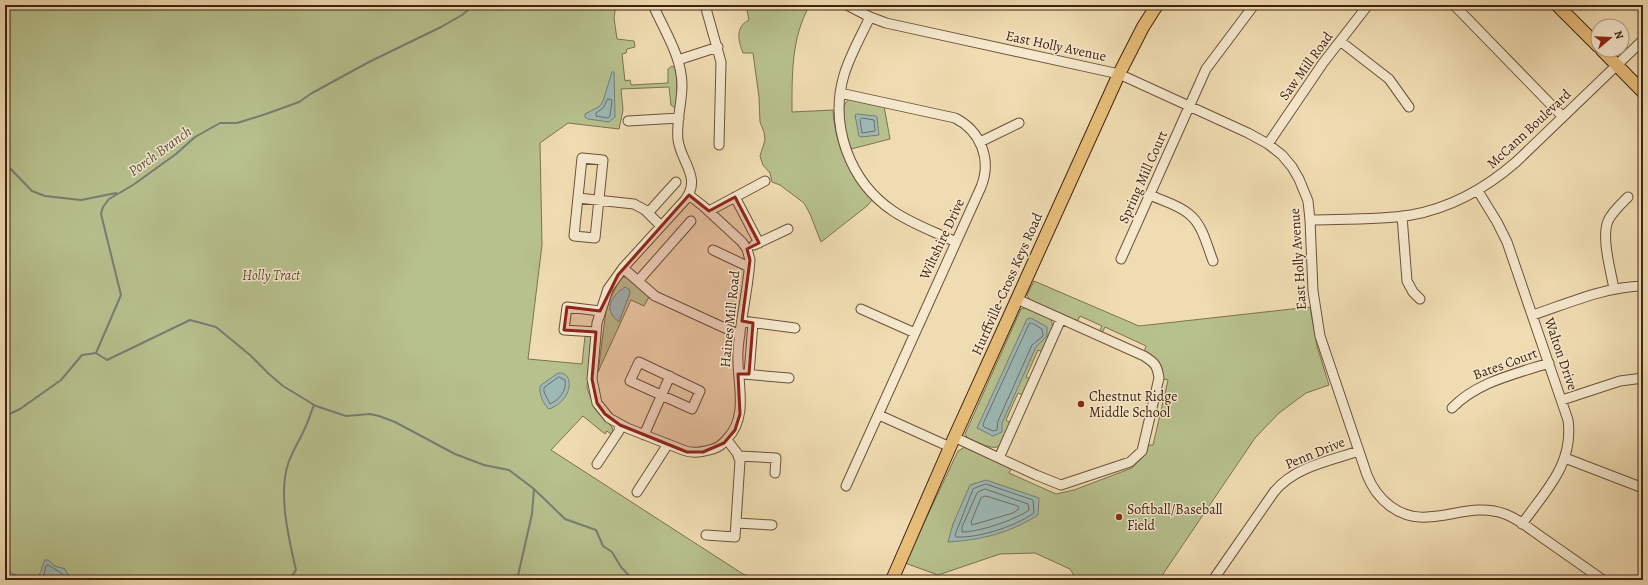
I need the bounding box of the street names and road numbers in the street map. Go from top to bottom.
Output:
street label: East Holly Avenue [1004,26,1108,66]
street label: Saw Mill Road [1275,27,1338,104]
street label: McCann Boulevard [1483,85,1576,173]
street label: Spring Mill Court [1114,127,1172,226]
street label: Wiltshire Drive [915,195,969,283]
street label: East Holly Avenue [1285,207,1311,311]
street label: Hurffville-Cross Keys Road [967,209,1047,358]
street label: Haines Mill Road [715,269,745,368]
street label: Walton Drive [1539,314,1582,393]
street label: Bates Court [1470,343,1540,384]
street label: Penn Drive [1282,432,1348,474]

